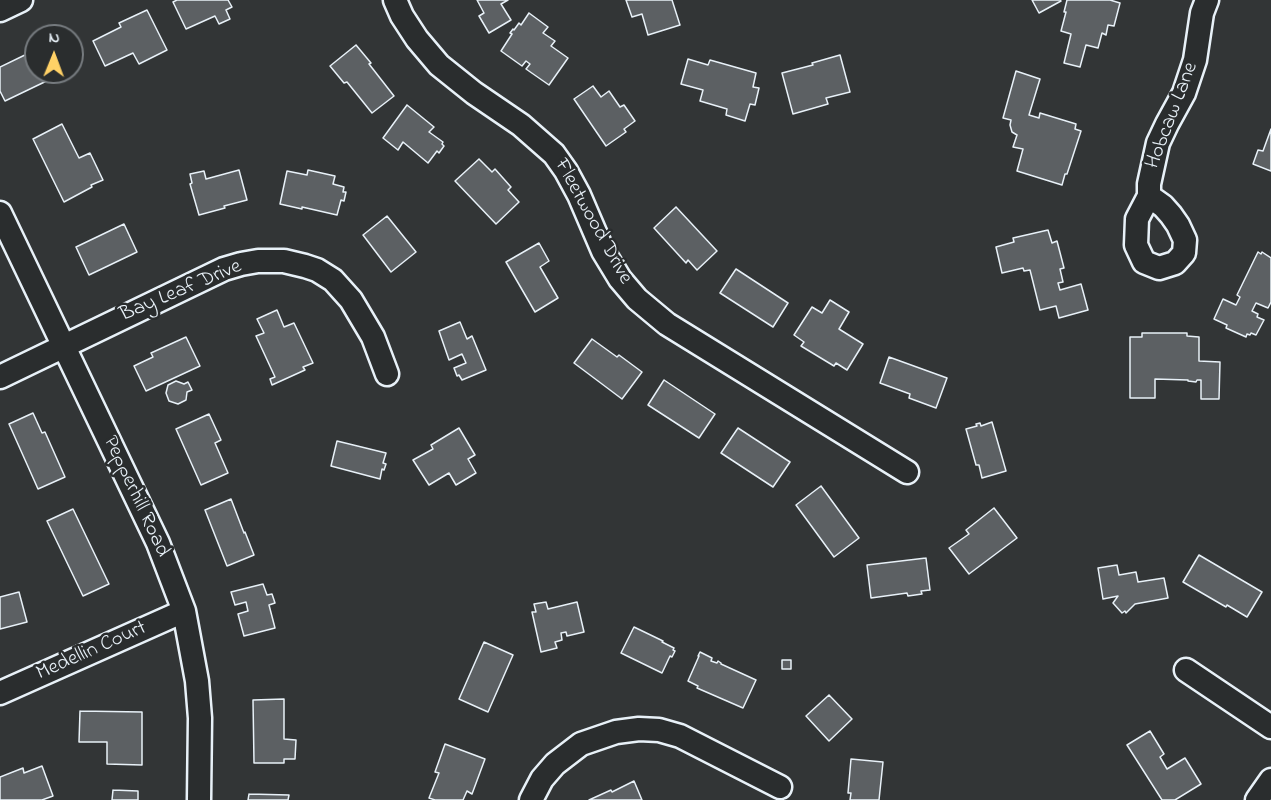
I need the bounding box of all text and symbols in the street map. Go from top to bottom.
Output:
north arrow [24,24,84,84]
text: N [49,26,60,50]
street label: Hobcaw Lane [1141,59,1205,173]
street label: Fleetwood Drive [547,155,637,289]
street label: Bay Leaf Drive [116,255,246,329]
street label: Pepperhill Road [96,432,174,562]
street label: Medellin Court [33,617,151,687]

